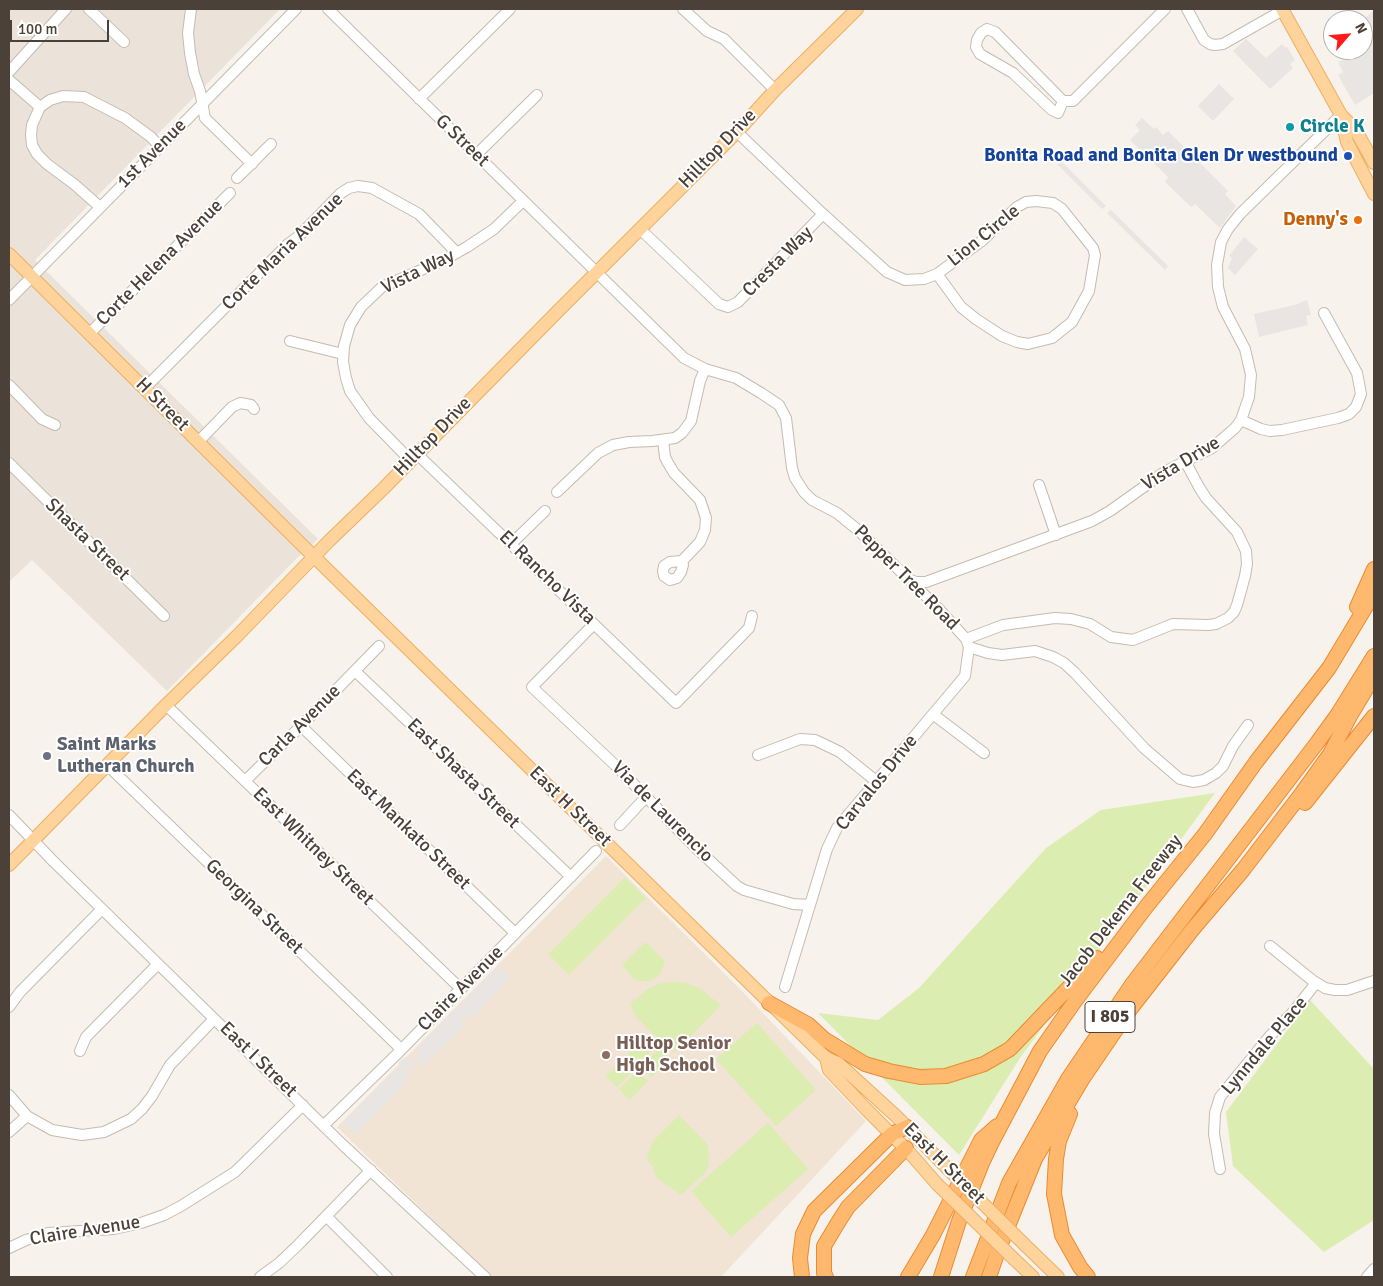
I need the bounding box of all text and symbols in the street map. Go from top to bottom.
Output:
scale bar [12,10,111,42]
north arrow [1323,10,1373,60]
text: 100 m [18,20,58,38]
text: N [1351,20,1371,37]
street label: Hilltop Drive [674,105,762,193]
street label: G Street [430,110,494,172]
street label: 1st Avenue [113,115,191,193]
place label: Circle K [1300,116,1365,138]
marker: Circle K [1284,121,1296,133]
place label: Bonita Road and Bonita Glen Dr westbound [984,145,1338,167]
marker: Bonita Road and Bonita Glen Dr westbound [1342,150,1354,162]
street label: Corte Maria Avenue [218,188,348,316]
street label: Corte Helena Avenue [92,195,228,331]
street label: Lion Circle [943,200,1025,272]
place label: Denny's [1283,209,1348,231]
marker: Denny's [1352,214,1364,226]
street label: Cresta Way [738,222,818,302]
street label: Vista Way [378,245,458,299]
street label: H Street [130,373,194,437]
street label: Hilltop Drive [389,393,477,481]
street label: Vista Drive [1138,432,1224,496]
street label: Shasta Street [40,494,134,586]
street label: Pepper Tree Road [849,521,963,635]
street label: El Rancho Vista [494,526,600,630]
street label: Carla Avenue [254,680,346,772]
street label: East Shasta Street [402,714,524,834]
street label: Carvalos Drive [831,730,923,836]
place label: Saint Marks Lutheran Church [57,734,195,778]
marker: Saint Marks Lutheran Church [41,750,53,762]
street label: Via de Laurencio [607,757,717,867]
street label: East H Street [524,762,616,852]
street label: East Mankato Street [341,765,475,895]
street label: East Whitney Street [248,783,378,911]
street label: Jacob Dekema Freeway [1055,830,1187,992]
street label: Georgina Street [200,855,308,959]
street label: Claire Avenue [413,941,509,1037]
street label: Lynndale Place [1217,992,1313,1100]
road number: I 805 [1085,1002,1135,1032]
street label: East I Street [215,1018,301,1102]
place label: Hilltop Senior High School [616,1033,731,1077]
marker: Hilltop Senior High School [600,1049,612,1061]
street label: East H Street [899,1119,989,1209]
street label: Claire Avenue [28,1211,142,1251]

